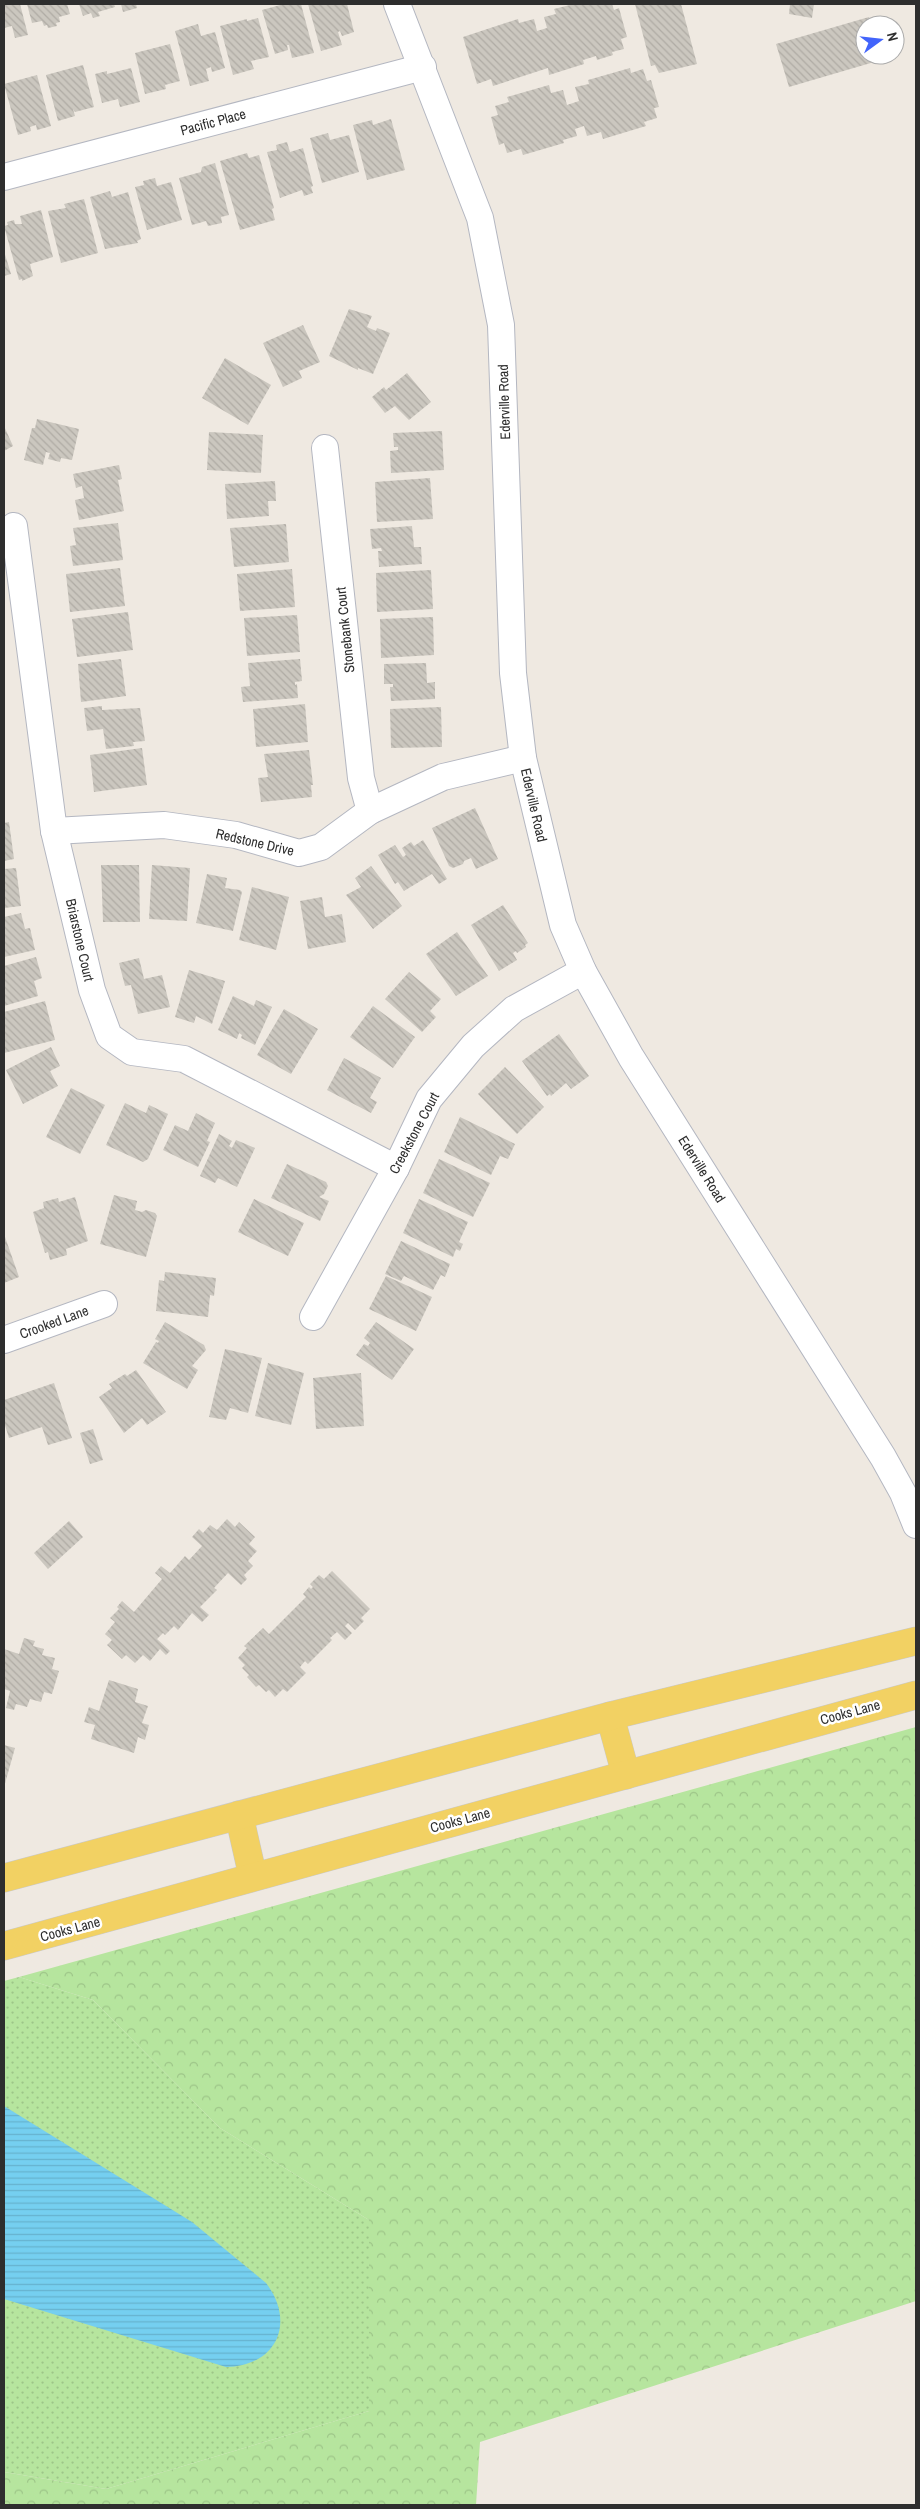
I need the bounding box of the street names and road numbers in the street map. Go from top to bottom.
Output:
street label: Pacific Place [178,105,248,139]
street label: Ederville Road [494,364,514,440]
street label: Stonebank Court [332,586,358,674]
street label: Ederville Road [517,766,551,844]
street label: Redstone Drive [214,824,296,860]
street label: Briarstone Court [62,897,98,983]
street label: Creekstone Court [385,1089,443,1177]
street label: Ederville Road [674,1132,730,1206]
street label: Crooked Lane [17,1301,91,1343]
street label: Cooks Lane [818,1695,882,1729]
street label: Cooks Lane [428,1803,492,1837]
street label: Cooks Lane [38,1912,102,1946]

